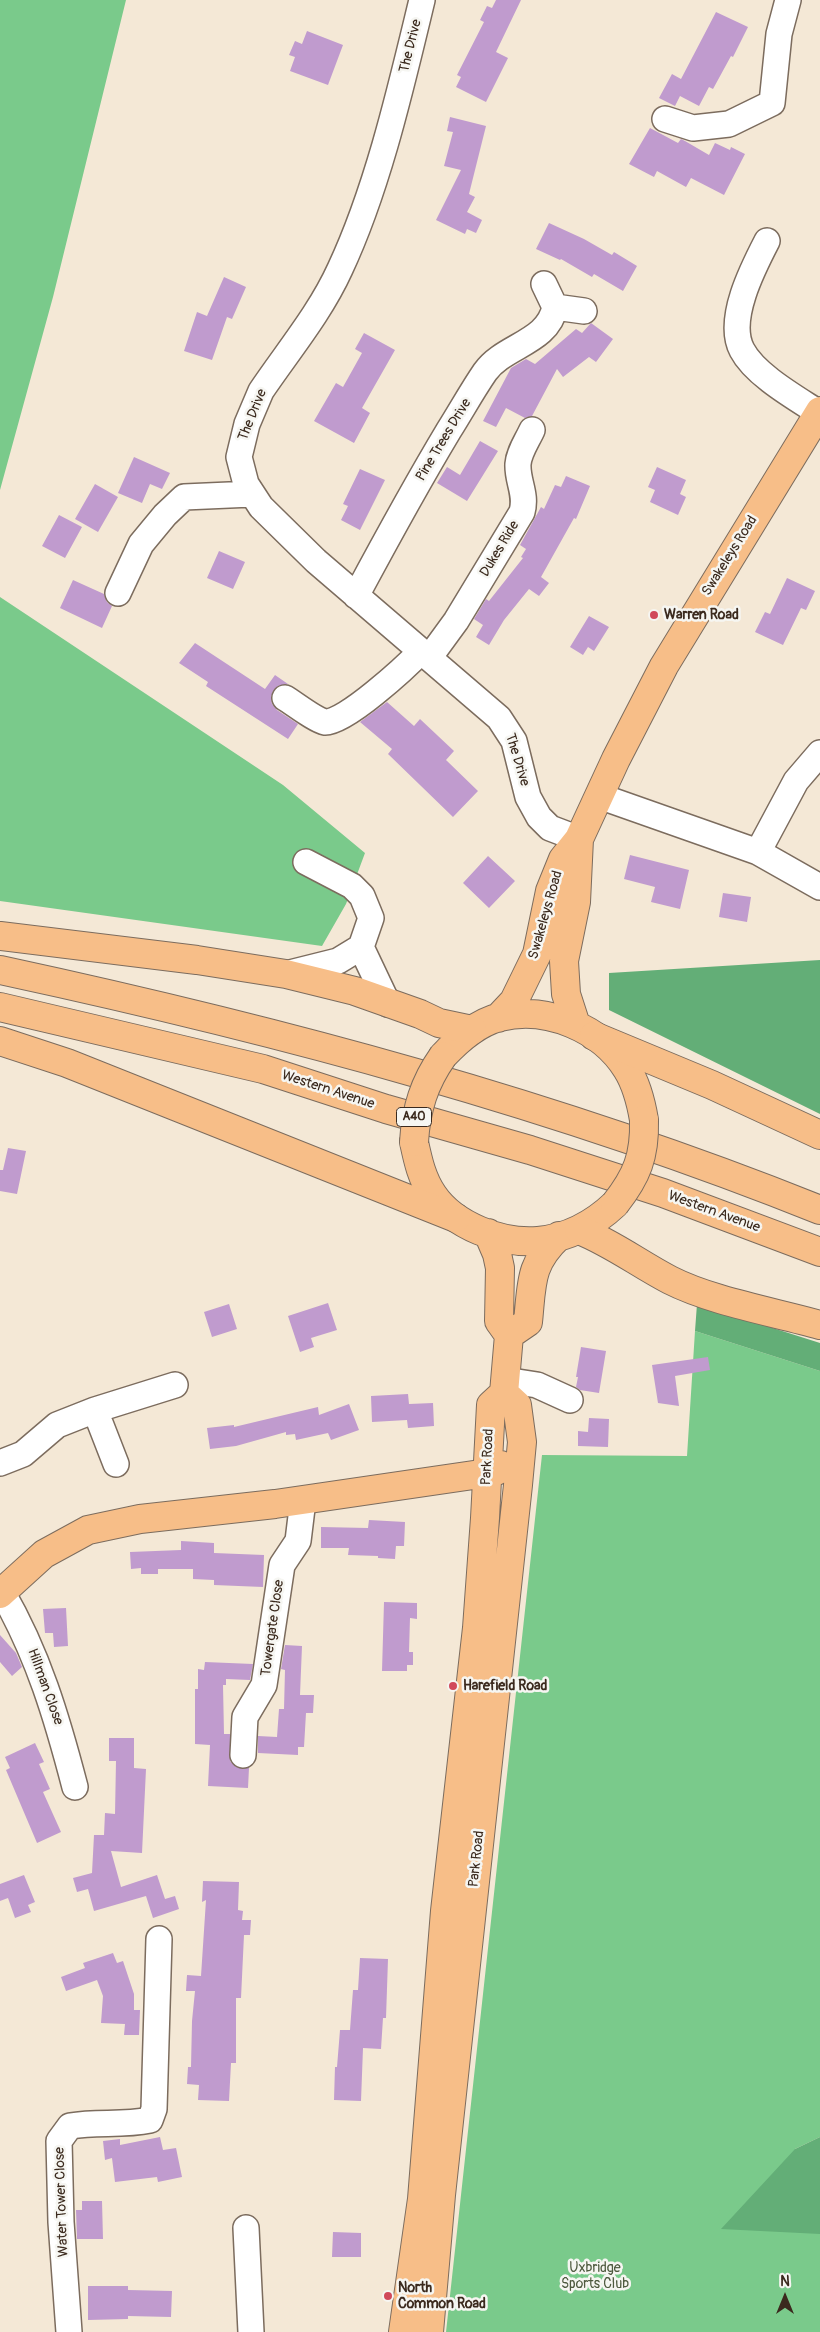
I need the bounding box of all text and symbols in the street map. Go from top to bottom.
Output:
street label: The Drive [396,18,426,74]
street label: The Drive [235,387,271,443]
street label: Pine Trees Drive [413,396,475,484]
street label: Swakeleys Road [699,513,761,599]
street label: Dukes Ride [477,518,523,580]
place label: Warren Road [664,607,739,623]
marker: Warren Road [648,609,660,621]
street label: The Drive [501,732,533,788]
street label: Swakeleys Road [525,869,567,961]
street label: Western Avenue [279,1067,377,1113]
road number: A40 [396,1108,432,1126]
street label: Western Avenue [666,1188,762,1236]
street label: Park Road [478,1428,498,1486]
street label: Towergate Close [258,1579,288,1677]
street label: Hillman Close [23,1646,67,1728]
place label: Harefield Road [463,1678,547,1694]
marker: Harefield Road [447,1680,459,1692]
street label: Park Road [466,1830,488,1888]
street label: Water Tower Close [52,2147,72,2257]
park label: Uxbridge Sports Club [561,2260,629,2292]
north arrow [760,2272,810,2322]
text: N [780,2273,790,2290]
place label: North Common Road [398,2280,486,2312]
marker: North Common Road [382,2290,394,2302]

